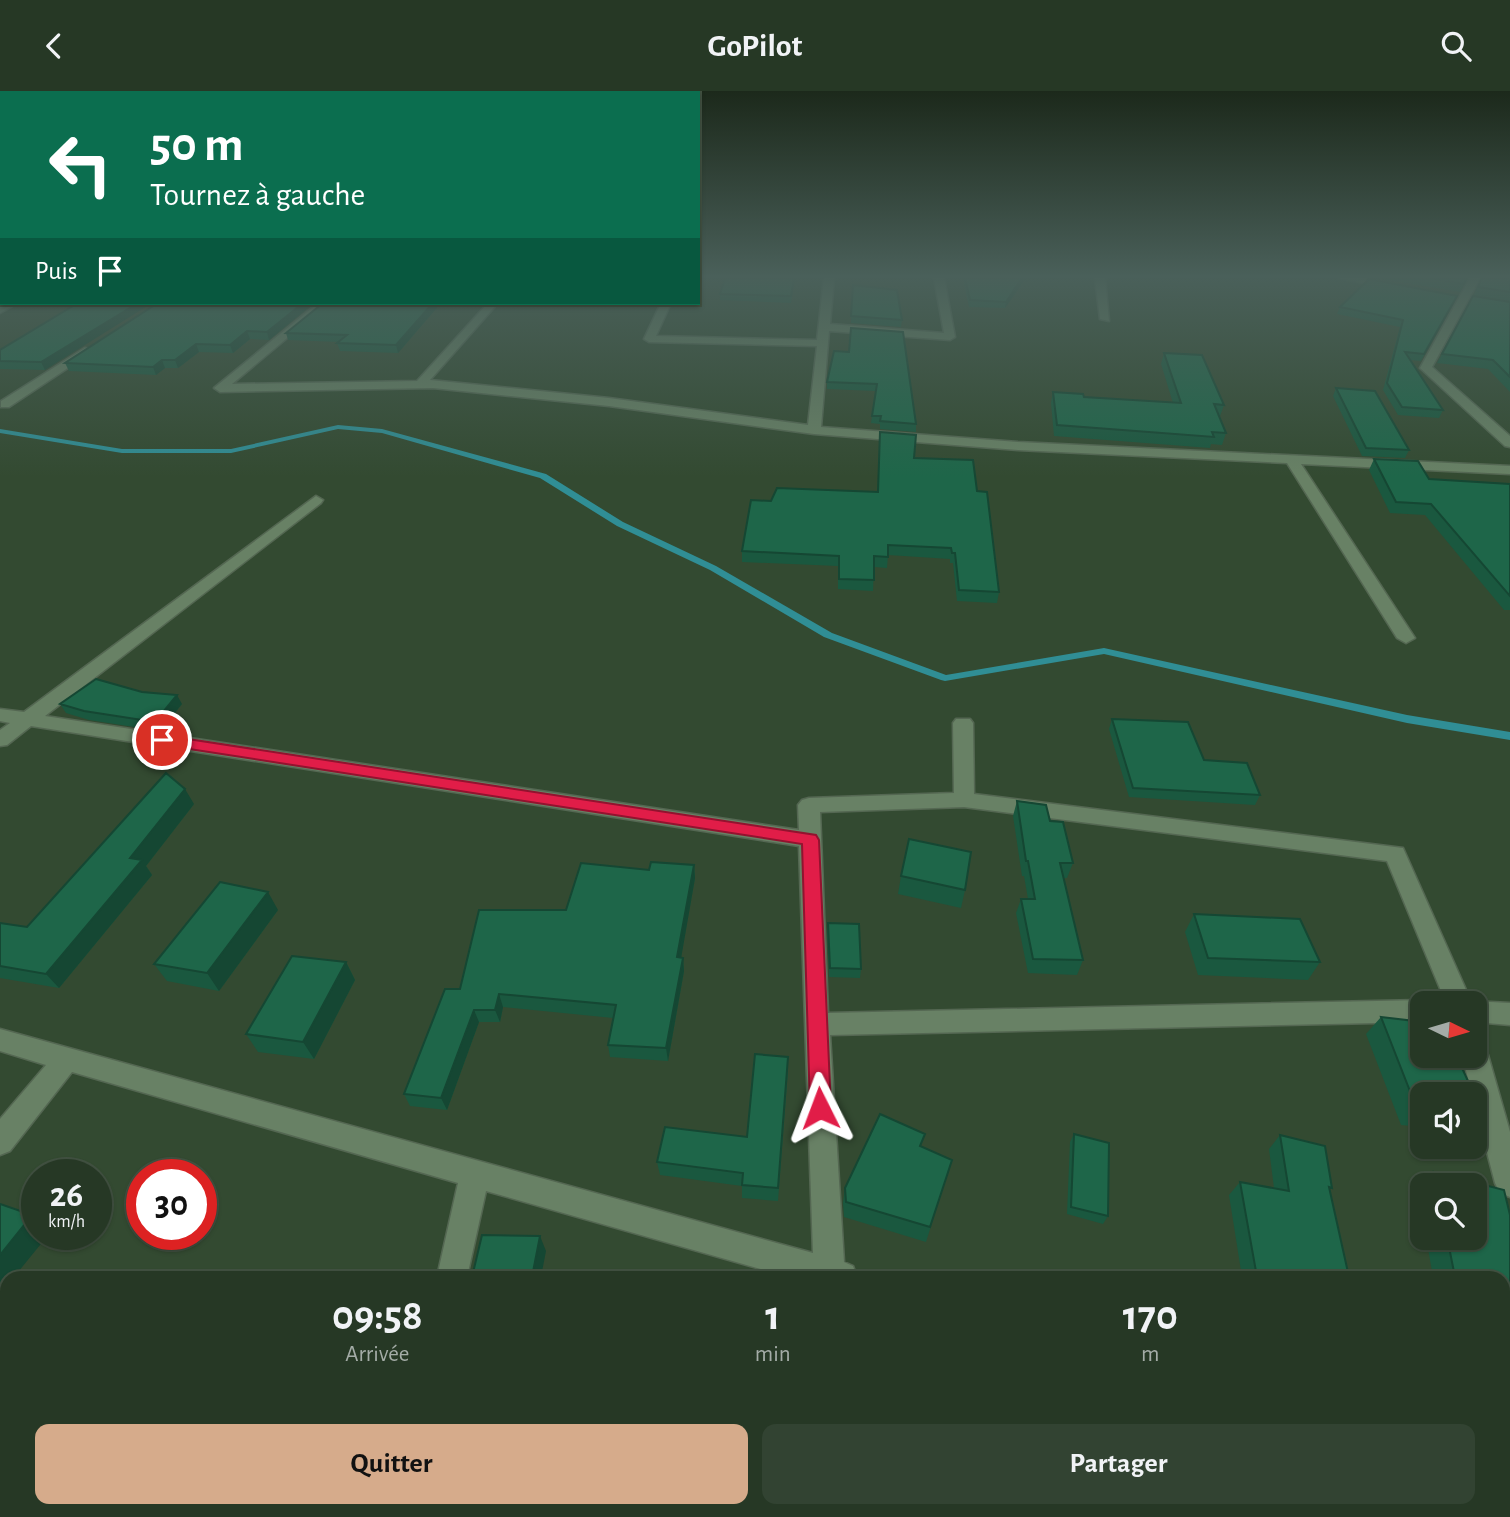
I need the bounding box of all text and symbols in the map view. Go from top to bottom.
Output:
icon: back [35,27,73,65]
icon: search [1437,27,1475,65]
text: GoPilot [708,30,802,62]
icon: left [35,119,126,210]
text: 50 m [150,121,244,170]
text: Tournez à gauche [150,179,365,211]
icon: arrive [91,252,129,290]
text: Puis [35,258,77,284]
pin [132,710,192,770]
icon: arrive [143,721,181,759]
north arrow [1410,991,1488,1067]
map controls [1410,991,1487,1250]
position arrow [783,1071,857,1145]
button: sound [1410,1082,1487,1159]
speed limit sign: 30 [126,1159,217,1250]
button: search [1410,1173,1487,1250]
text: 26 [50,1178,83,1213]
text: km/h [48,1213,85,1231]
text: 09:58 [332,1295,423,1337]
text: 1 [765,1295,780,1337]
text: 170 [1123,1295,1178,1337]
text: Arrivée [345,1343,409,1366]
text: min [755,1343,791,1366]
text: m [1141,1343,1160,1366]
button: Quitter [35,1424,748,1504]
button: Partager [762,1424,1475,1504]

